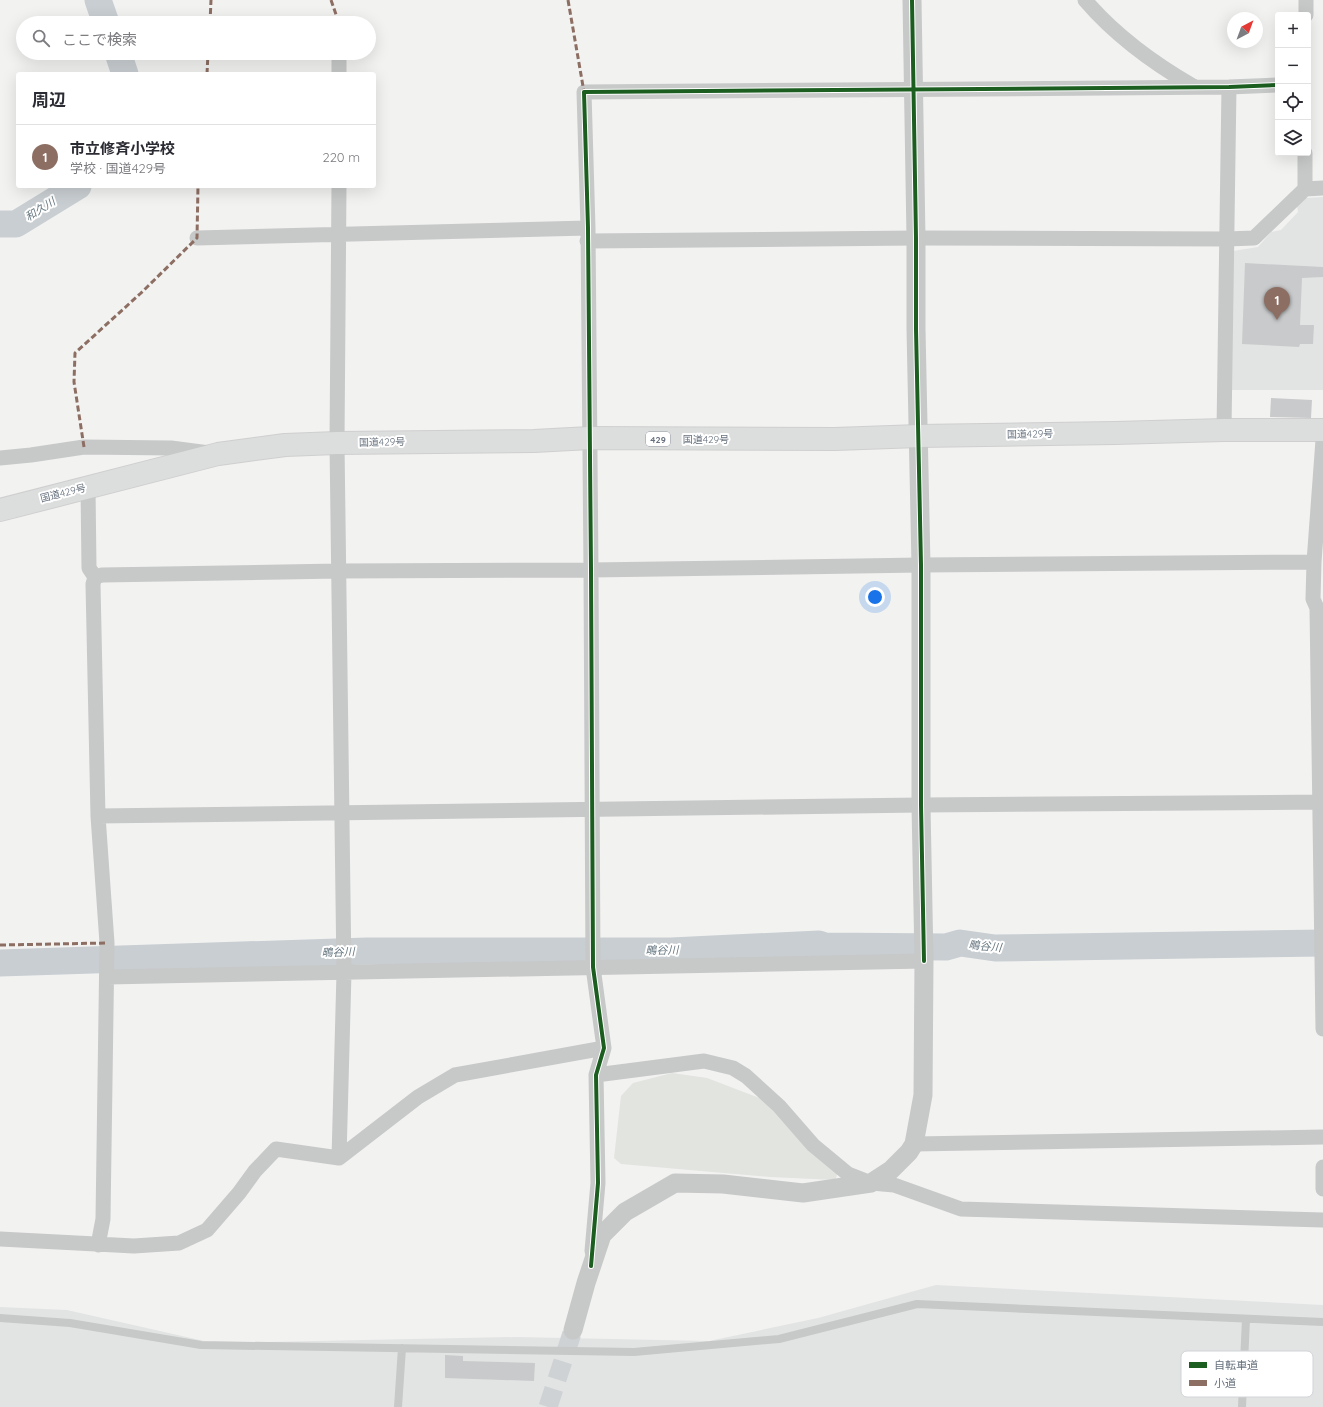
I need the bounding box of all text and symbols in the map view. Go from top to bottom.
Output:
north arrow [1227,12,1263,48]
map controls [1275,12,1311,156]
button: + [1275,12,1311,48]
search box [16,16,376,60]
icon: search [30,27,52,49]
text: ここで検索 [62,30,137,49]
button: − [1275,48,1311,84]
button: locate [1275,84,1311,120]
text: 周辺 [32,89,66,110]
button: layers [1275,120,1311,156]
text: 市立修斉小学校 [70,139,175,158]
text: 1 [42,149,48,165]
text: 220 m [322,149,360,165]
text: 学校 · 国道429号 [70,160,166,176]
water label: 和久川 [22,194,59,224]
pin: 1 [1264,287,1290,320]
street label: 国道429号 [1007,427,1053,441]
road number: 429 [646,432,670,446]
street label: 国道429号 [683,433,729,446]
street label: 国道429号 [359,435,405,449]
street label: 国道429号 [39,481,87,505]
your location [865,587,885,607]
water label: 鴫谷川 [968,938,1003,954]
water label: 鴫谷川 [645,943,680,957]
water label: 鴫谷川 [321,944,356,960]
legend [1181,1351,1313,1397]
text: 自転車道 [1214,1358,1258,1372]
text: 小道 [1214,1376,1236,1390]

